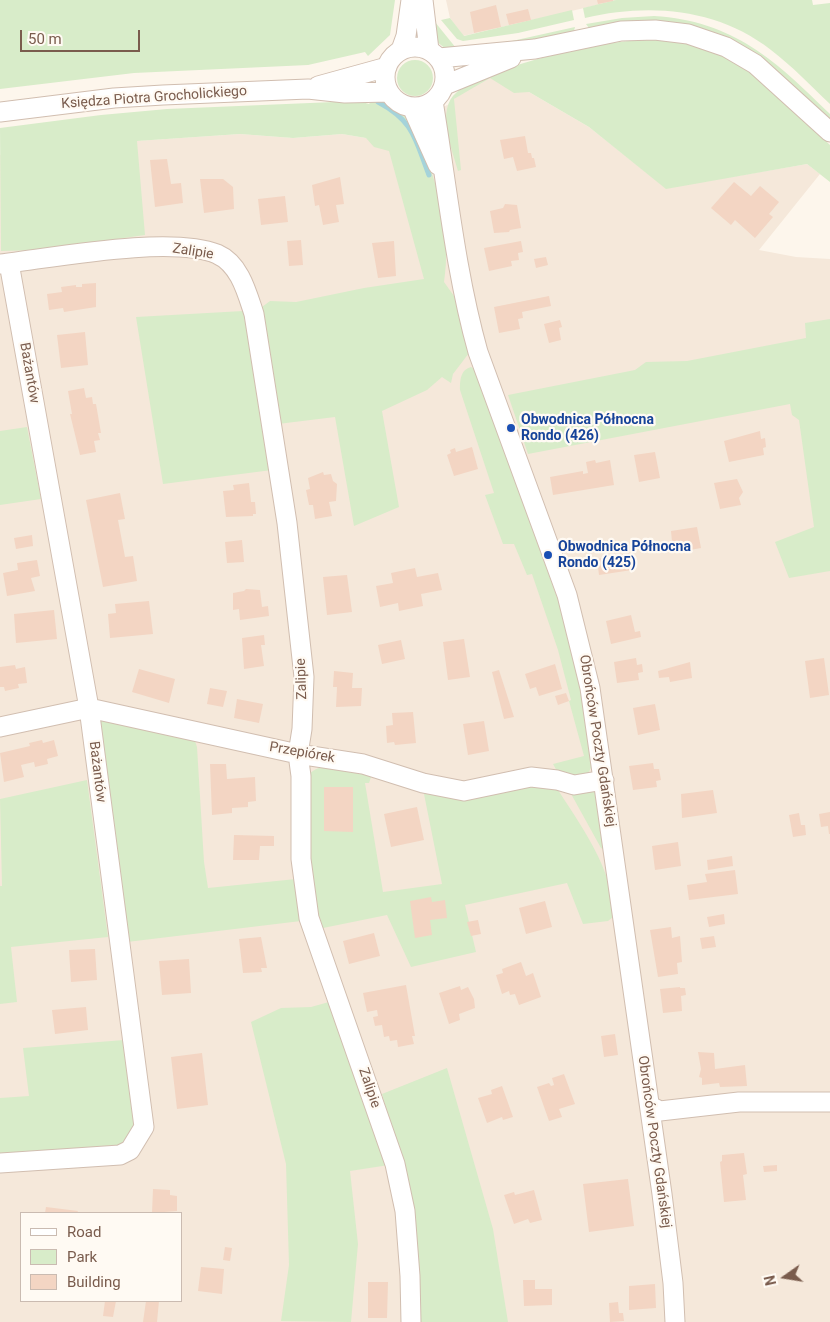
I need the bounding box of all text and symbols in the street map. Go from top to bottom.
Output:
scale bar [22,20,142,52]
text: 50 m [28,30,62,48]
street label: Księdza Piotra Grocholickiego [61,83,247,113]
street label: Zalipie [171,240,215,264]
street label: Bażantów [15,341,43,405]
place label: Obwodnica Północna Rondo (426) [521,412,654,444]
marker: Obwodnica Północna Rondo (426) [505,422,517,434]
place label: Obwodnica Północna Rondo (425) [558,539,691,572]
marker: Obwodnica Północna Rondo (425) [542,549,554,561]
street label: Obrońców Poczty Gdańskiej [575,654,619,828]
street label: Zalipie [293,658,311,700]
street label: Przepiórek [268,739,336,767]
street label: Bażantów [85,740,109,804]
street label: Obrońców Poczty Gdańskiej [634,1055,674,1229]
street label: Zalipie [354,1066,384,1110]
legend [20,1212,182,1302]
text: Road [67,1223,101,1241]
text: Park [67,1248,97,1266]
north arrow [760,1252,810,1302]
text: Building [67,1273,121,1291]
text: N [761,1274,779,1287]

